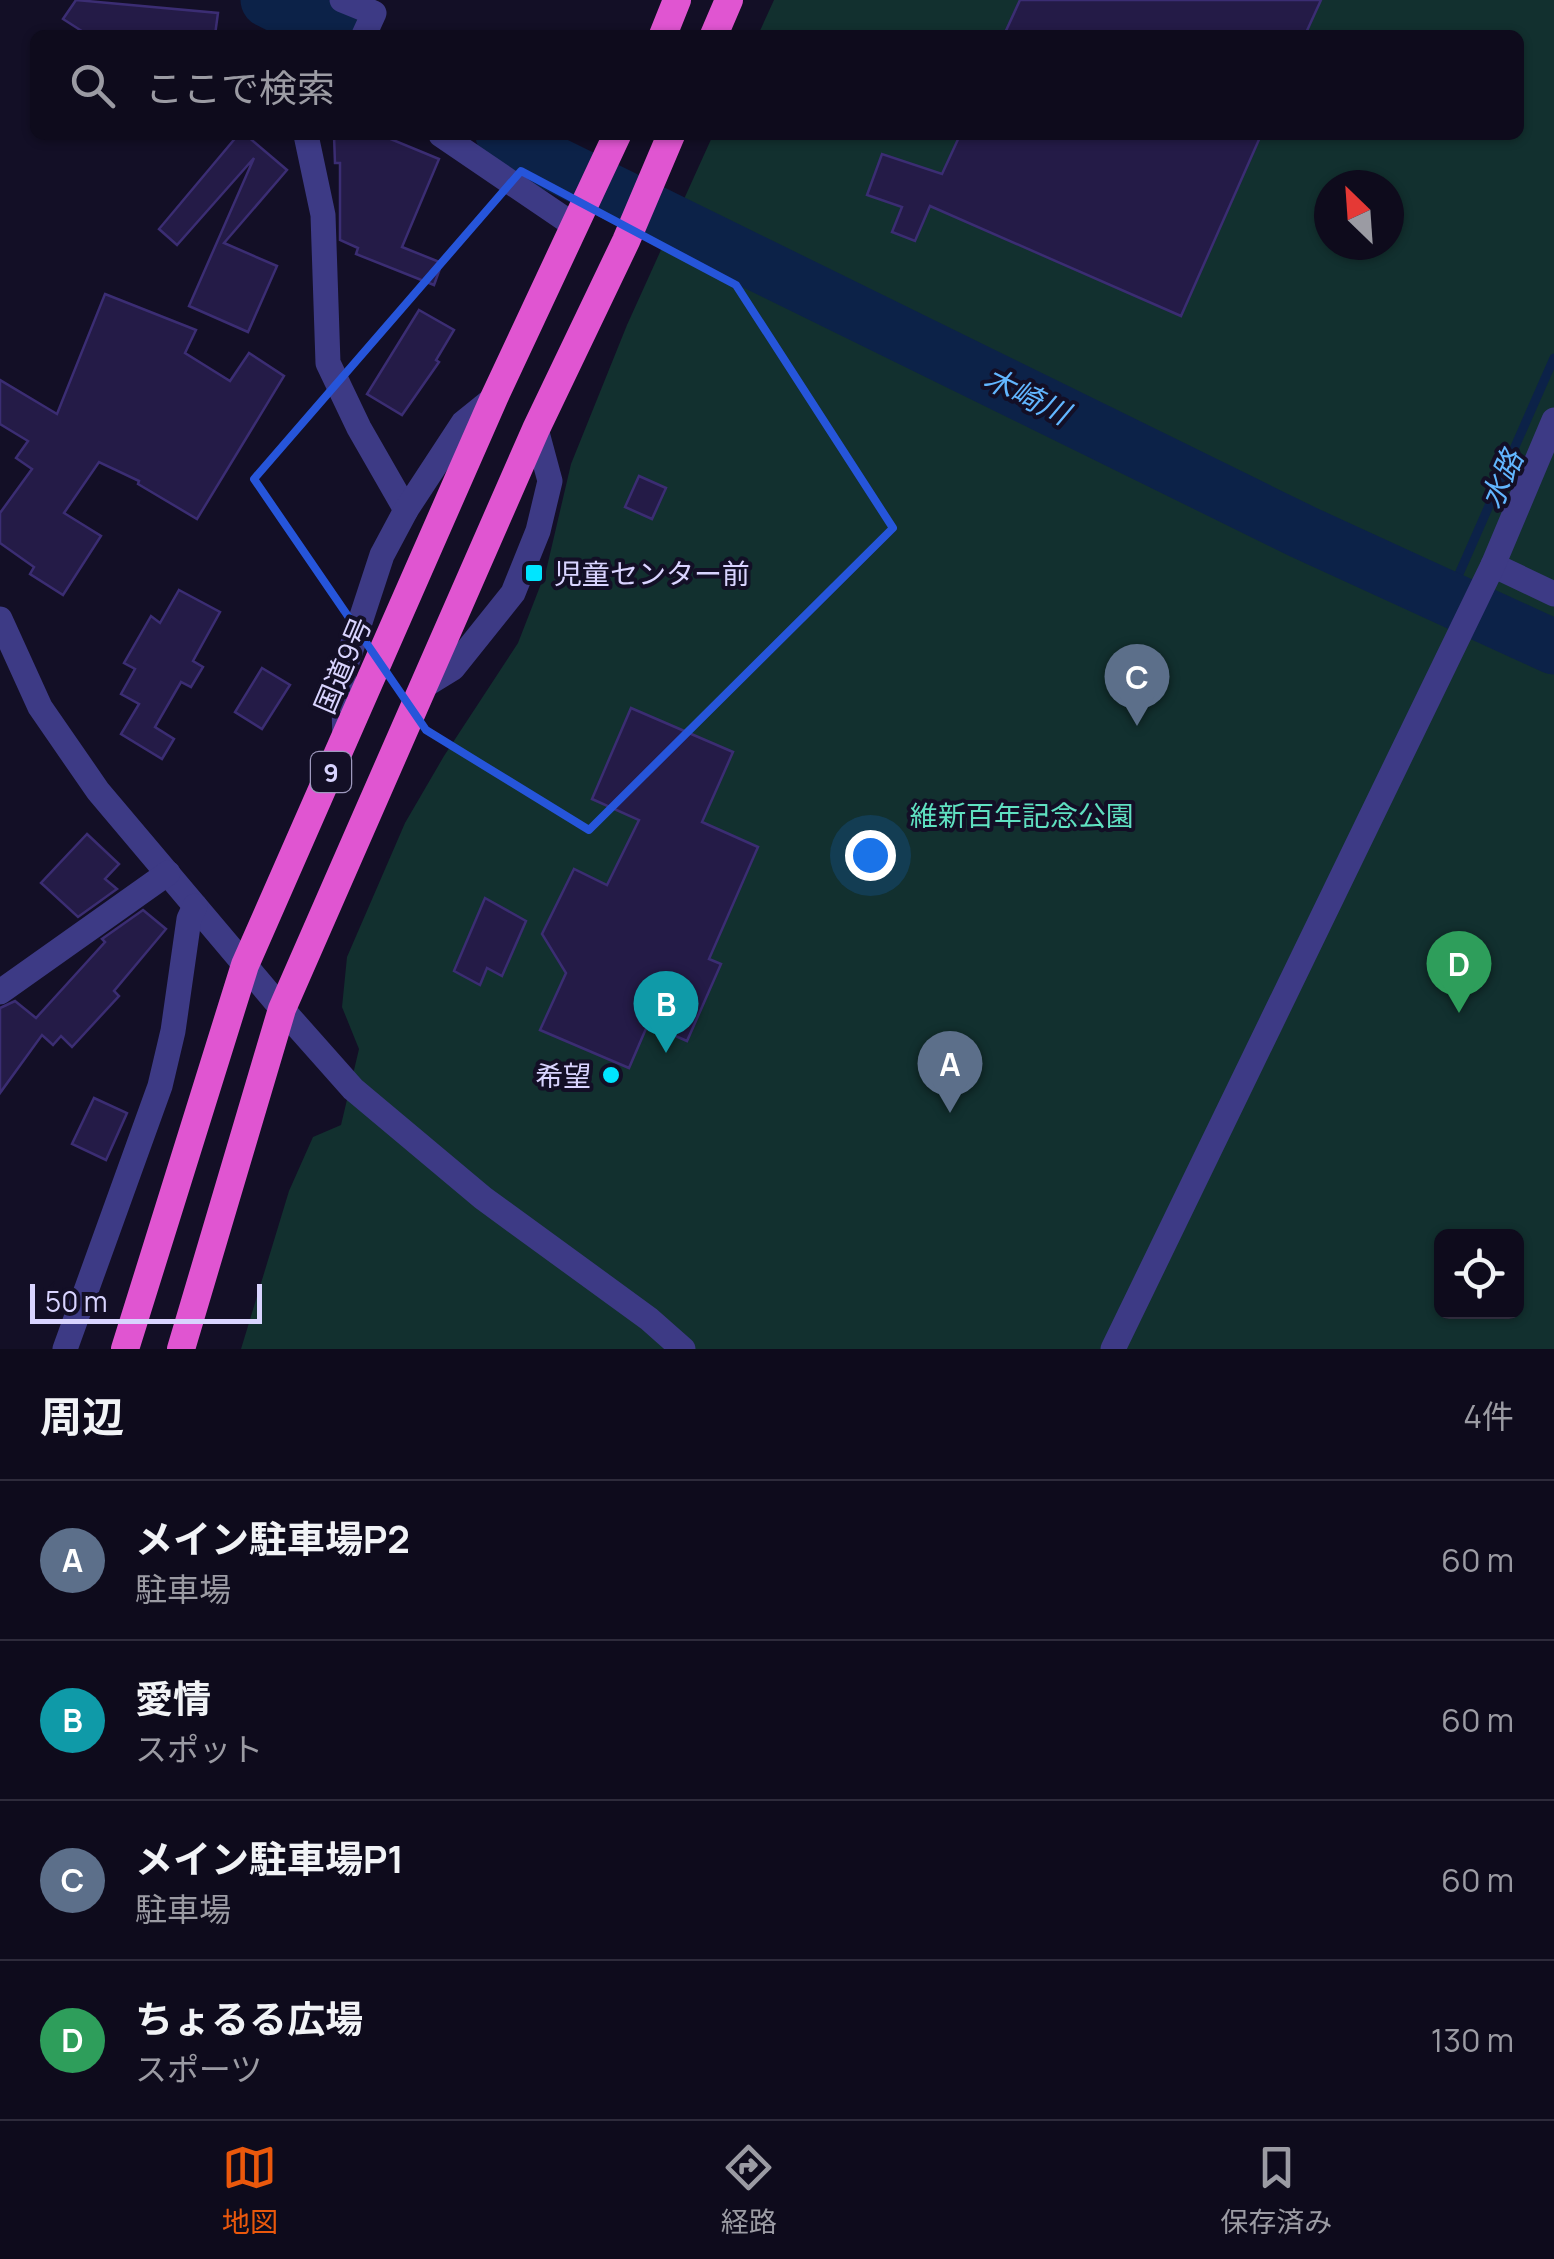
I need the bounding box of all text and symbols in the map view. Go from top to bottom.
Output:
search box [30,30,1524,140]
icon: search [65,58,120,113]
text: ここで検索 [145,61,335,113]
north arrow [1314,170,1404,260]
water label: 木崎川 [978,357,1079,434]
water label: 水路 [1470,441,1533,515]
place label: 児童センター前 [554,554,750,592]
marker: 児童センター前 [523,562,545,584]
street label: 国道9号 [305,611,379,719]
pin: C [1104,644,1170,726]
road number: 9 [311,752,351,792]
park label: 維新百年記念公園 [910,796,1134,834]
your location [845,830,896,881]
pin: D [1426,930,1492,1013]
pin: B [634,970,698,1053]
pin: A [918,1030,982,1113]
place label: 希望 [535,1056,591,1094]
marker: 希望 [600,1064,622,1086]
map controls [1434,1229,1524,1319]
button: locate [1434,1229,1524,1319]
scale bar [30,1279,262,1324]
text: 50 m [45,1282,108,1320]
text: 周辺 [40,1387,124,1445]
text: 4件 [1463,1394,1514,1438]
text: メイン駐車場P2 [135,1512,410,1564]
text: A [62,1538,83,1582]
text: 60 m [1441,1538,1514,1582]
text: 駐車場 [135,1567,231,1611]
text: 愛情 [135,1672,211,1724]
text: B [62,1698,83,1742]
text: 60 m [1441,1698,1514,1742]
text: スポット [135,1727,263,1771]
text: メイン駐車場P1 [135,1832,404,1884]
text: C [61,1858,84,1902]
text: 60 m [1441,1858,1514,1902]
text: 駐車場 [135,1887,231,1931]
text: ちょるる広場 [135,1992,363,2044]
text: D [61,2018,84,2062]
text: 130 m [1431,2018,1514,2062]
text: スポーツ [135,2047,262,2091]
tab: 地図 [222,2140,278,2240]
tab: 経路 [721,2140,777,2240]
tab: 保存済み [1220,2140,1332,2240]

